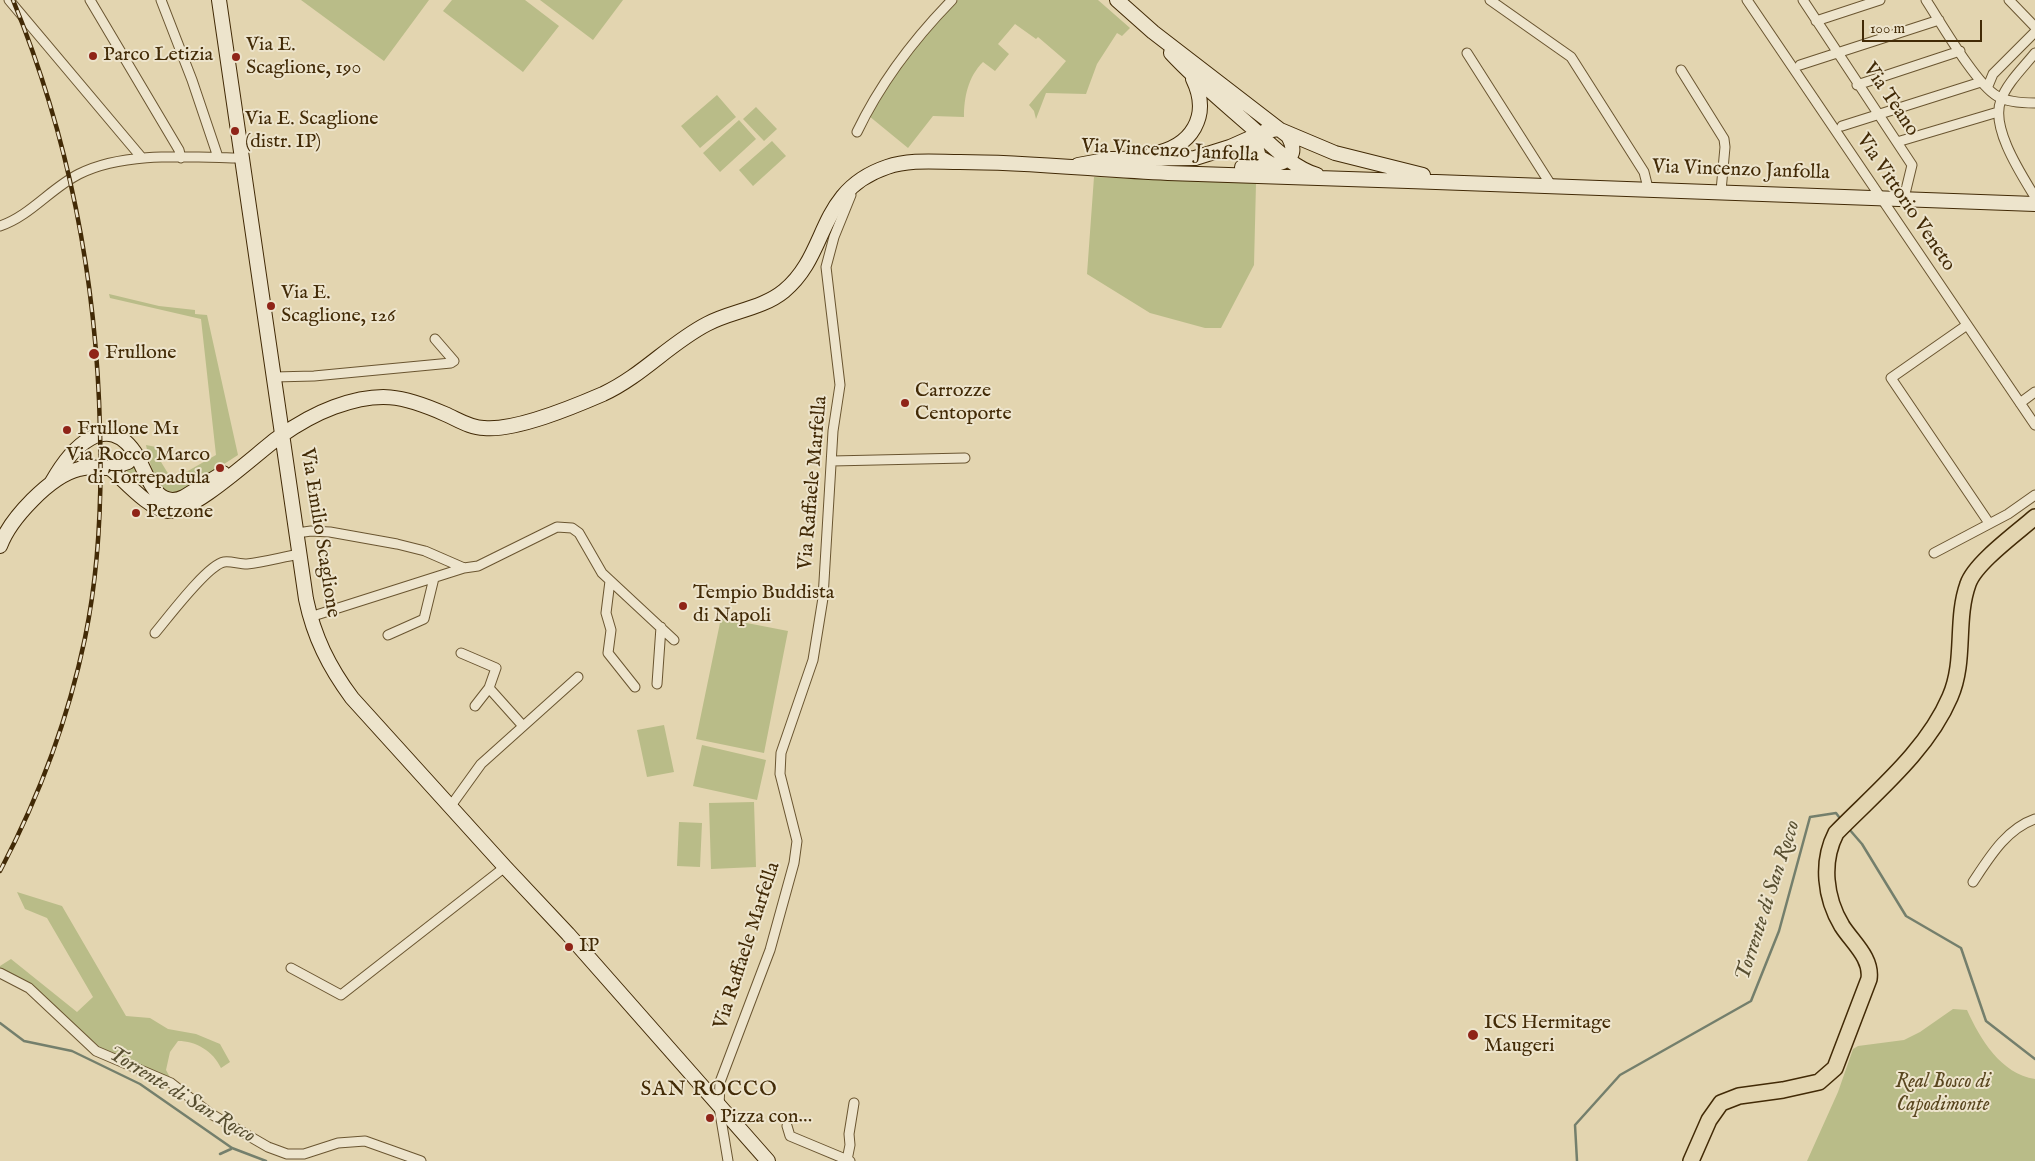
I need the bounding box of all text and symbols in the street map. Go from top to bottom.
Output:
scale bar [1865,10,1985,42]
text: 100 m [1870,19,1905,38]
place label: Via E. Scaglione, 190 [246,34,361,81]
place label: Parco Letizia [103,44,213,68]
marker: Parco Letizia [87,50,99,62]
marker: Via E. Scaglione, 190 [230,51,242,63]
street label: Via Teano [1857,59,1923,141]
place label: Via E. Scaglione (distr. IP) [245,108,379,155]
marker: Via E. Scaglione (distr. IP) [229,125,241,137]
street label: Via Vittorio Veneto [1850,130,1960,276]
street label: Via Vincenzo Janfolla [1081,135,1259,169]
street label: Via Vincenzo Janfolla [1652,156,1830,186]
place label: Via E. Scaglione, 126 [281,282,396,329]
marker: Via E. Scaglione, 126 [265,300,277,312]
place label: Frullone [105,342,177,366]
marker: Frullone [87,347,101,361]
place label: Carrozze Centoporte [915,380,1012,427]
street label: Via Raffaele Marfella [794,395,834,571]
marker: Carrozze Centoporte [899,397,911,409]
place label: Frullone M1 [77,418,179,442]
marker: Frullone M1 [61,424,73,436]
place label: Via Rocco Marco di Torrepadula [66,444,210,491]
street label: Via Emilio Scaglione [294,446,344,620]
marker: Via Rocco Marco di Torrepadula [214,462,226,474]
place label: Petzone [146,501,213,525]
marker: Petzone [130,507,142,519]
place label: Tempio Buddista di Napoli [693,582,834,629]
marker: Tempio Buddista di Napoli [677,600,689,612]
water label: Torrente di San Rocco [1731,817,1807,985]
street label: Via Raffaele Marfella [710,859,786,1033]
place label: IP [579,935,599,959]
marker: IP [563,941,575,953]
place label: ICS Hermitage Maugeri [1484,1012,1611,1059]
marker: ICS Hermitage Maugeri [1466,1028,1480,1042]
water label: Torrente di San Rocco [103,1042,259,1150]
park label: Real Bosco di Capodimonte [1895,1071,1991,1118]
district label: SAN ROCCO [639,1078,779,1104]
place label: Pizza con… [720,1106,812,1130]
marker: Pizza con… [704,1112,716,1124]

